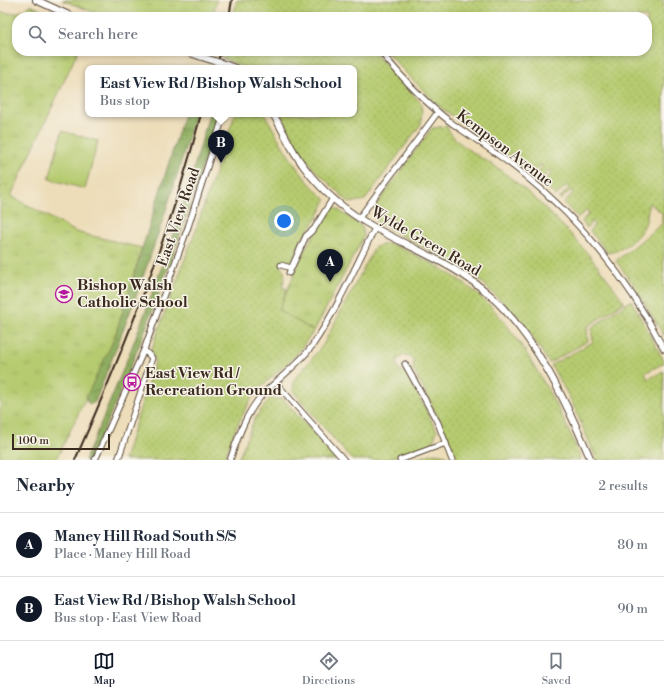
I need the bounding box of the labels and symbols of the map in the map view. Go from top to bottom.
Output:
street label: Kempson Avenue [452,106,557,191]
pin: B [208,130,234,163]
street label: East View Road [153,165,204,269]
street label: Wylde Green Road [367,202,484,281]
your location [274,211,294,231]
pin: A [317,249,343,282]
place label: Bishop Walsh Catholic School [77,276,188,312]
school or university icon: Bishop Walsh Catholic School [54,284,74,304]
place label: East View Rd / Recreation Ground [145,364,282,400]
bus stop icon: East View Rd / Recreation Ground [122,372,142,392]
scale bar [12,432,110,451]

